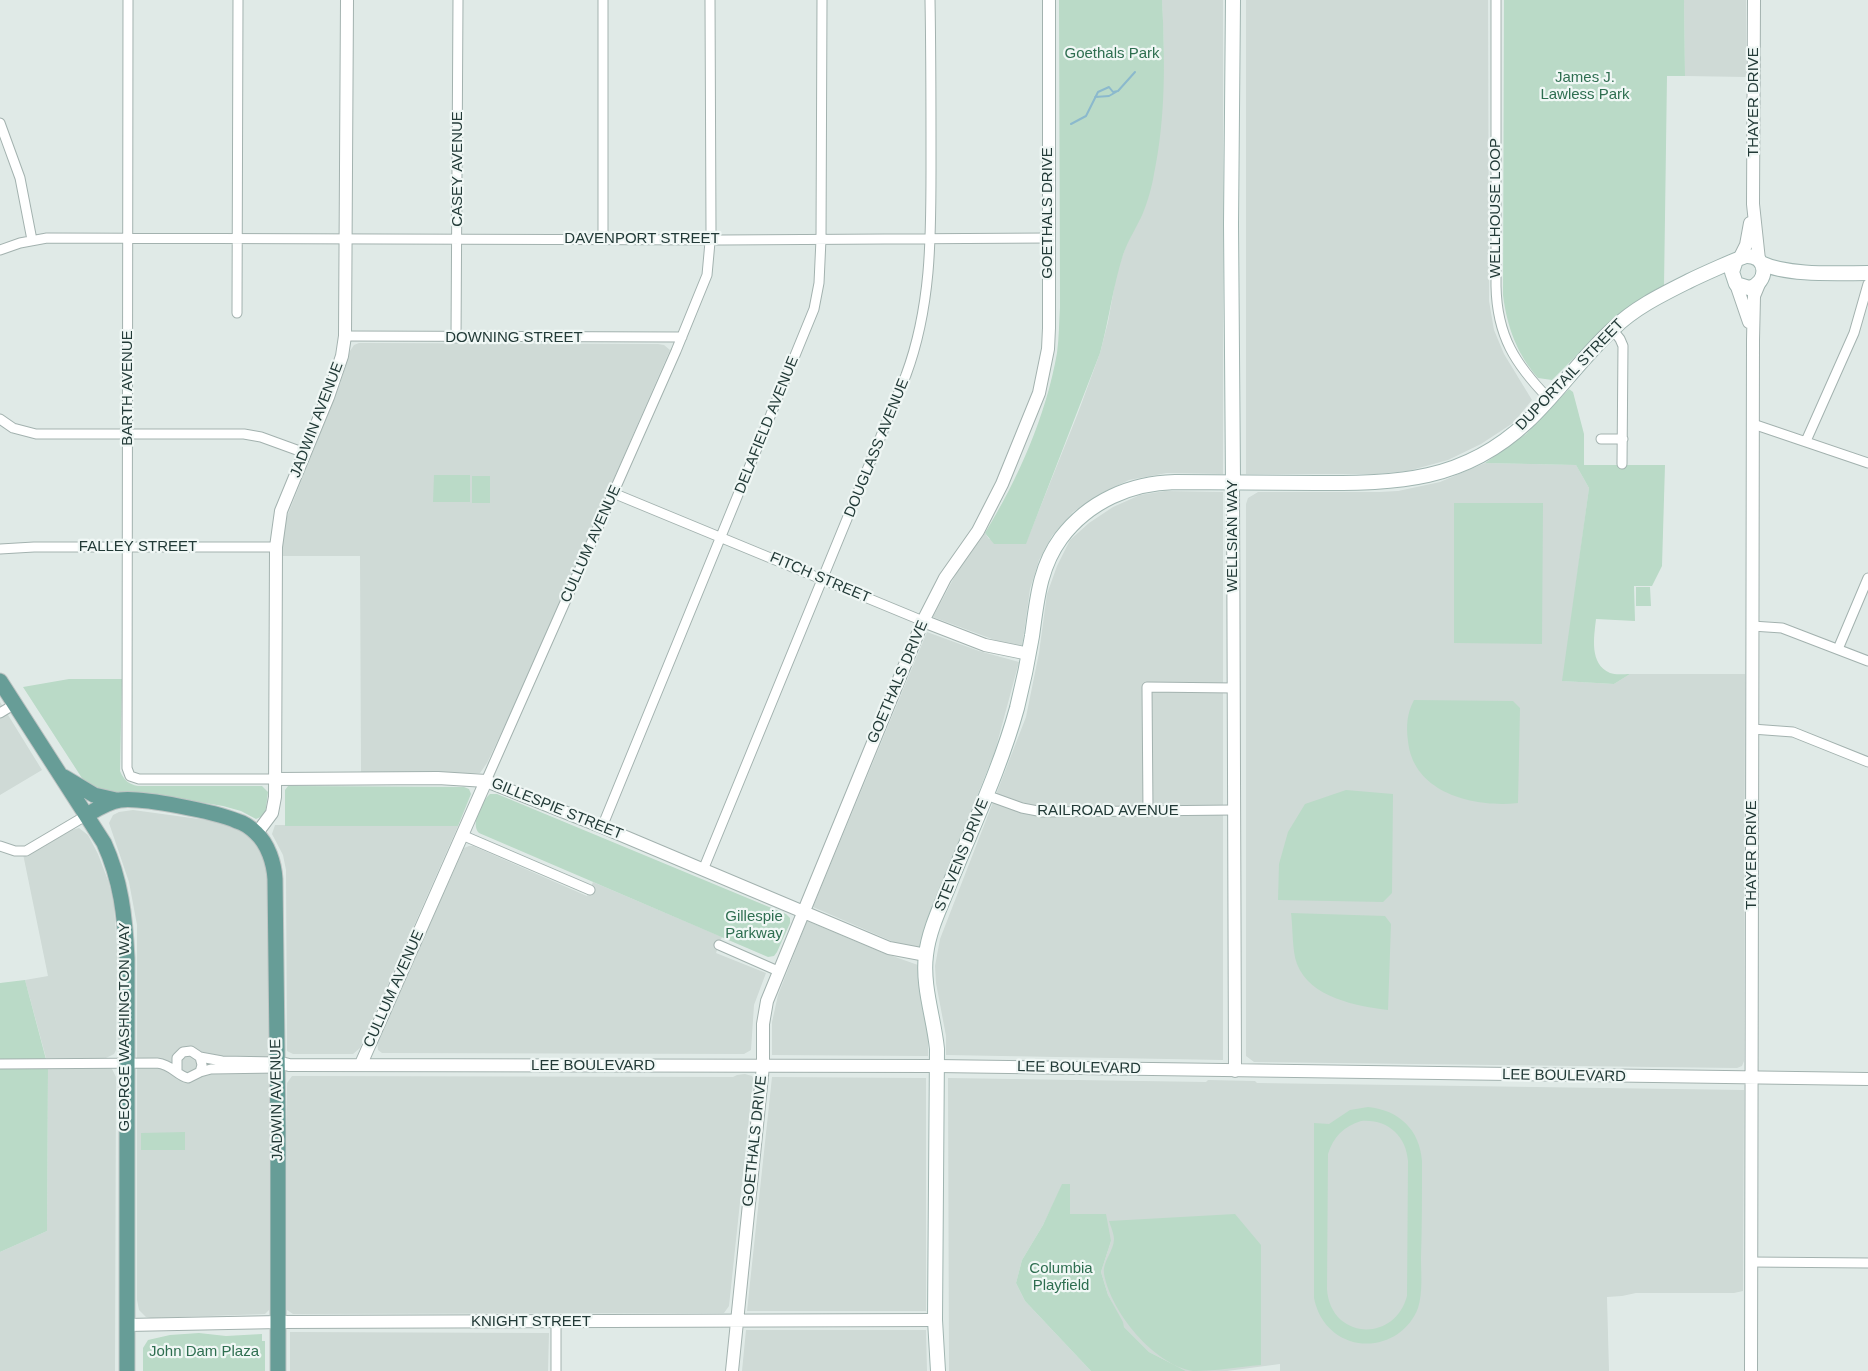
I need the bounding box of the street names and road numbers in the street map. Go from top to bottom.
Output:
street label: THAYER DRIVE [1745,47,1763,157]
street label: CASEY AVENUE [449,111,467,227]
street label: WELLHOUSE LOOP [1487,138,1505,278]
street label: GOETHALS DRIVE [1039,147,1057,279]
street label: DAVENPORT STREET [564,230,720,248]
street label: DUPORTAIL STREET [1512,316,1628,434]
street label: DOWNING STREET [445,329,583,347]
street label: BARTH AVENUE [119,330,137,446]
street label: DELAFIELD AVENUE [731,354,803,496]
street label: JADWIN AVENUE [287,360,347,480]
street label: DOUGLASS AVENUE [841,376,913,520]
street label: WELLSIAN WAY [1224,480,1242,592]
street label: CULLUM AVENUE [557,483,625,605]
street label: FALLEY STREET [79,538,197,556]
street label: FITCH STREET [767,549,873,607]
street label: GOETHALS DRIVE [864,618,932,746]
street label: GILLESPIE STREET [489,774,625,844]
street label: STEVENS DRIVE [931,796,993,914]
street label: THAYER DRIVE [1743,800,1761,910]
street label: RAILROAD AVENUE [1037,802,1179,820]
street label: GEORGE WASHINGTON WAY [116,922,134,1132]
street label: CULLUM AVENUE [360,928,428,1050]
street label: JADWIN AVENUE [267,1039,287,1161]
street label: LEE BOULEVARD [531,1057,655,1075]
street label: LEE BOULEVARD [1017,1058,1141,1078]
street label: LEE BOULEVARD [1502,1066,1626,1086]
street label: GOETHALS DRIVE [739,1075,771,1207]
street label: KNIGHT STREET [471,1313,591,1331]

